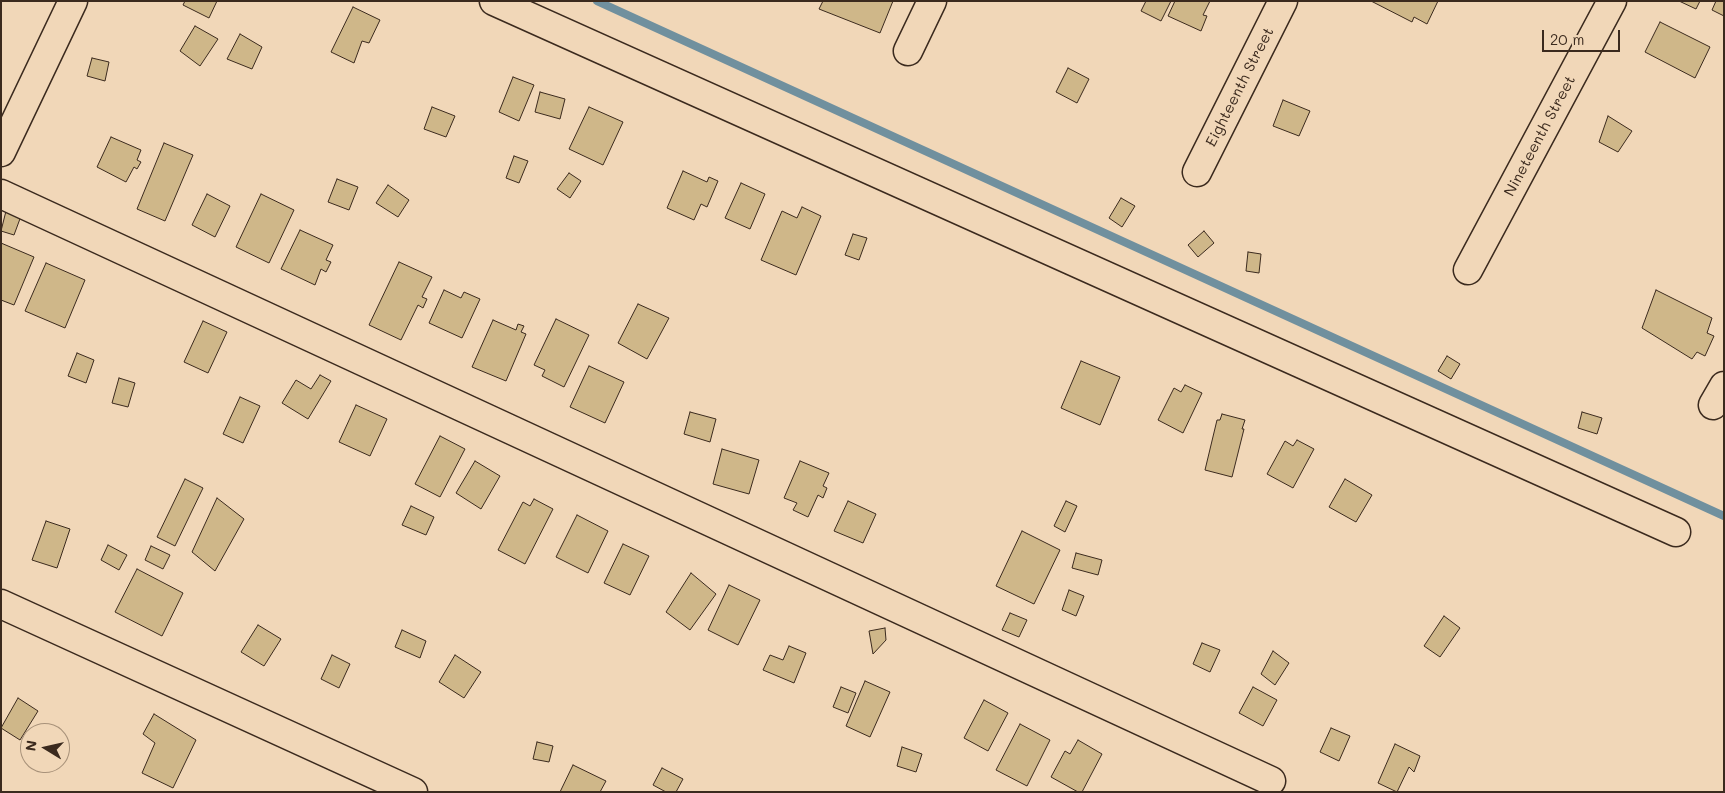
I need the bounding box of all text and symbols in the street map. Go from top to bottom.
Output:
scale bar [1545,20,1622,52]
street label: Eighteenth Street [1202,24,1278,150]
text: 20 m [1550,29,1584,49]
street label: Nineteenth Street [1501,72,1579,200]
north arrow [20,723,70,773]
text: N [20,739,41,752]

